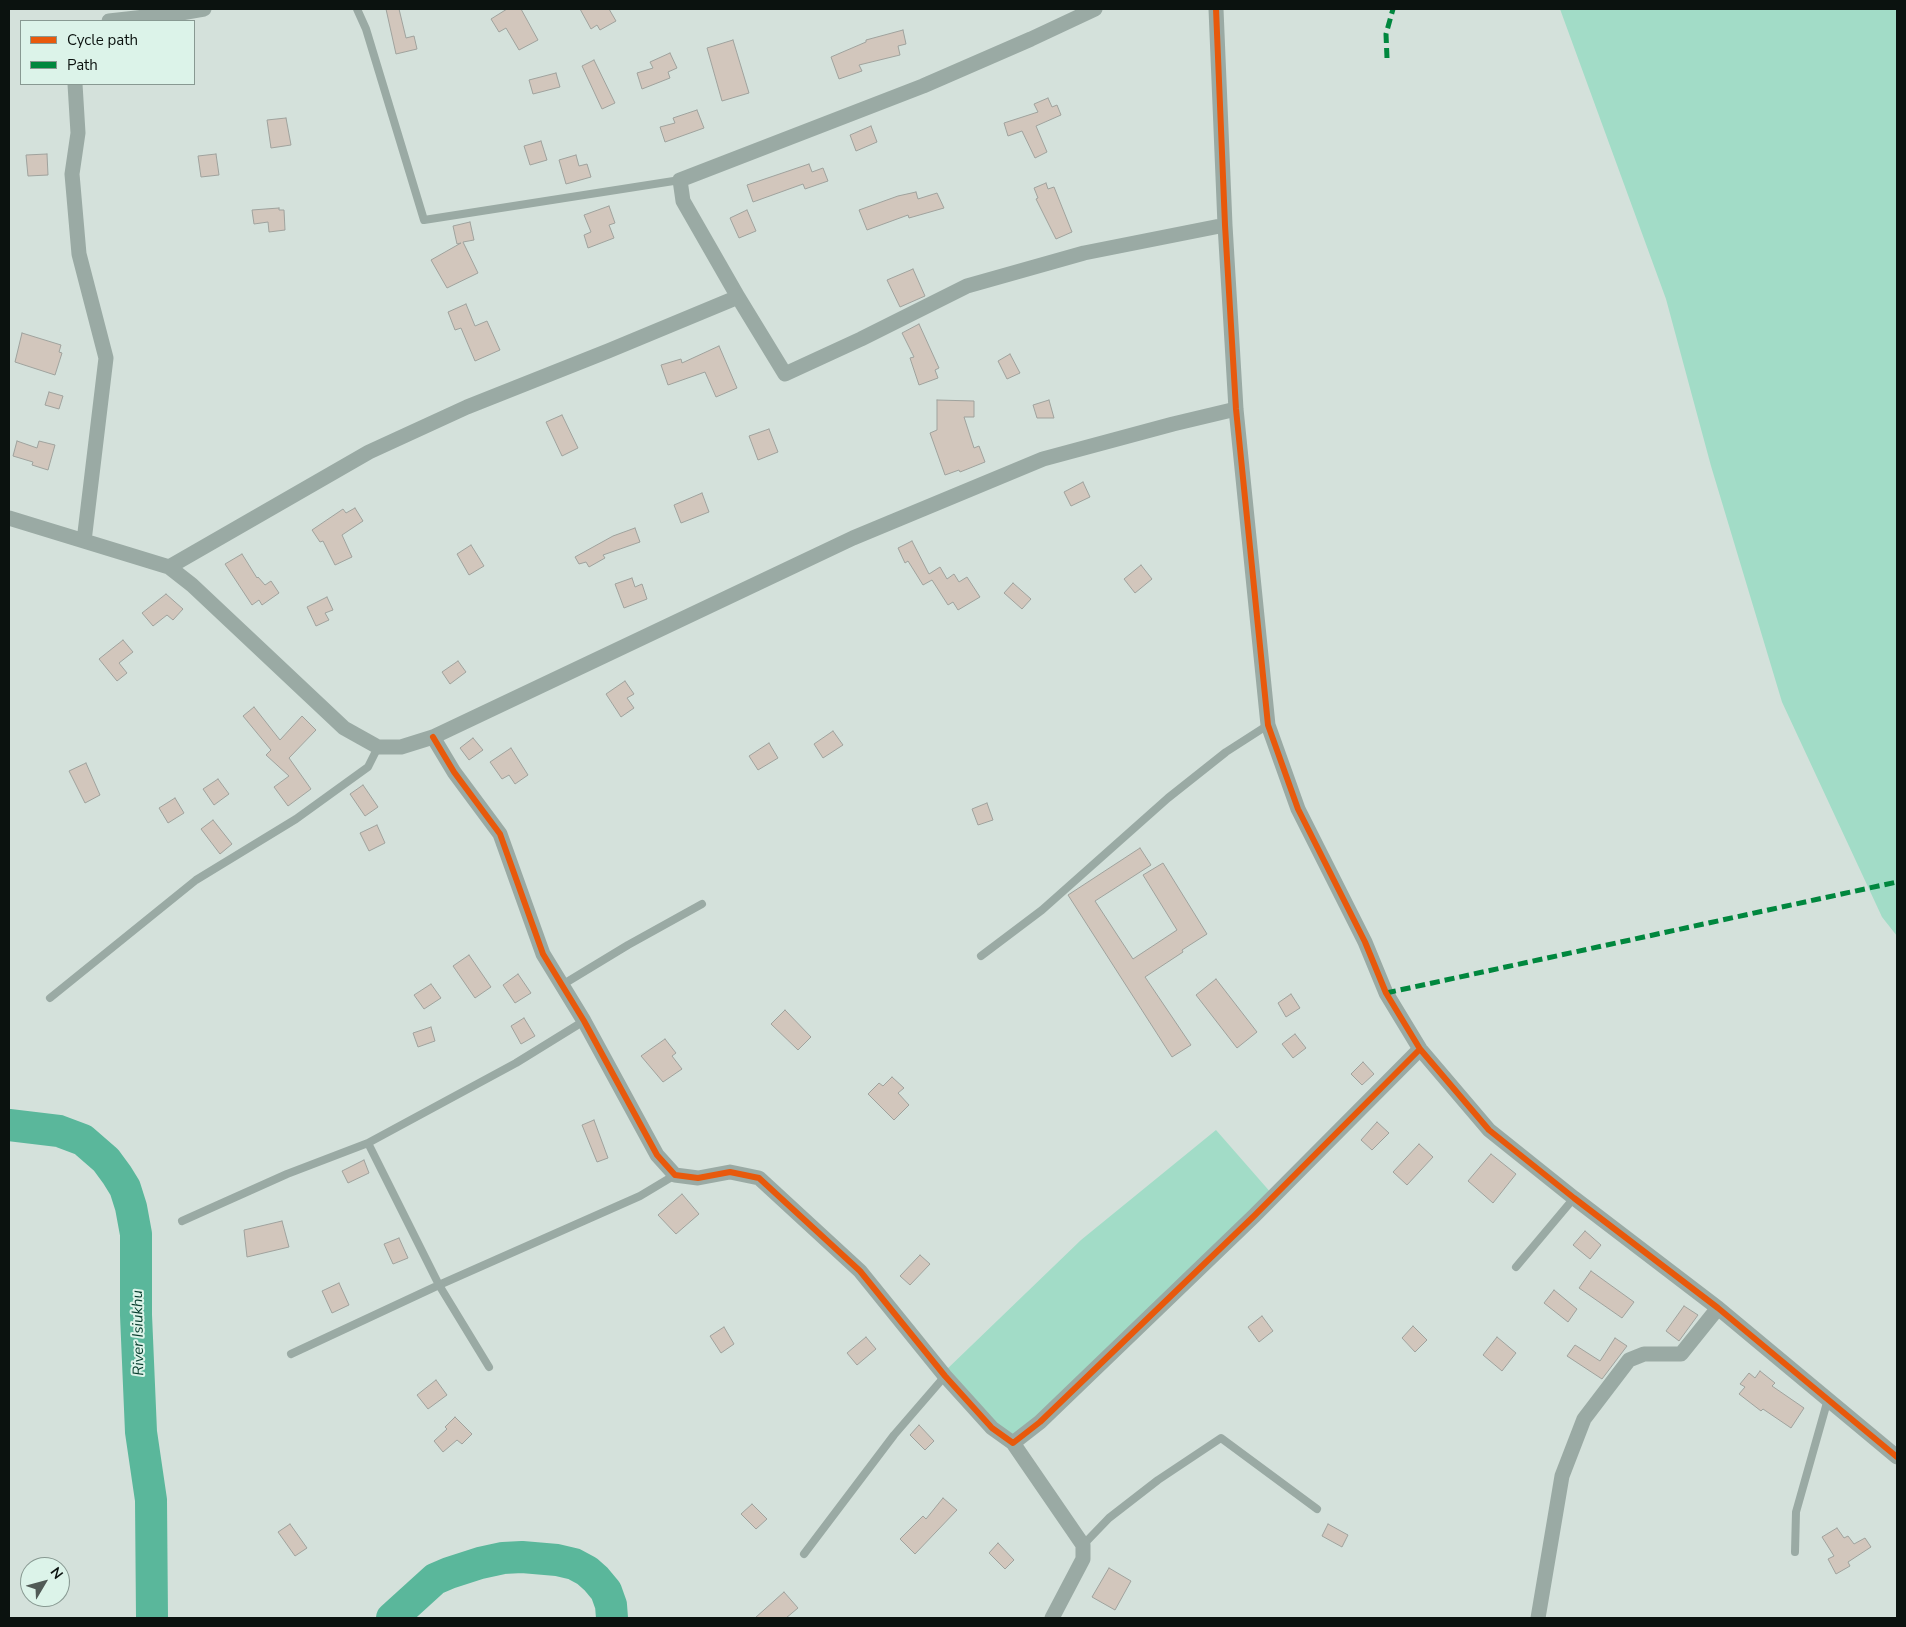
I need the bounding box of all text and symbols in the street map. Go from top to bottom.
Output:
legend [20,20,195,85]
text: Cycle path [67,30,138,50]
text: Path [67,55,98,75]
water label: River Isiukhu [129,1290,149,1376]
north arrow [20,1557,70,1607]
text: N [46,1563,67,1583]

